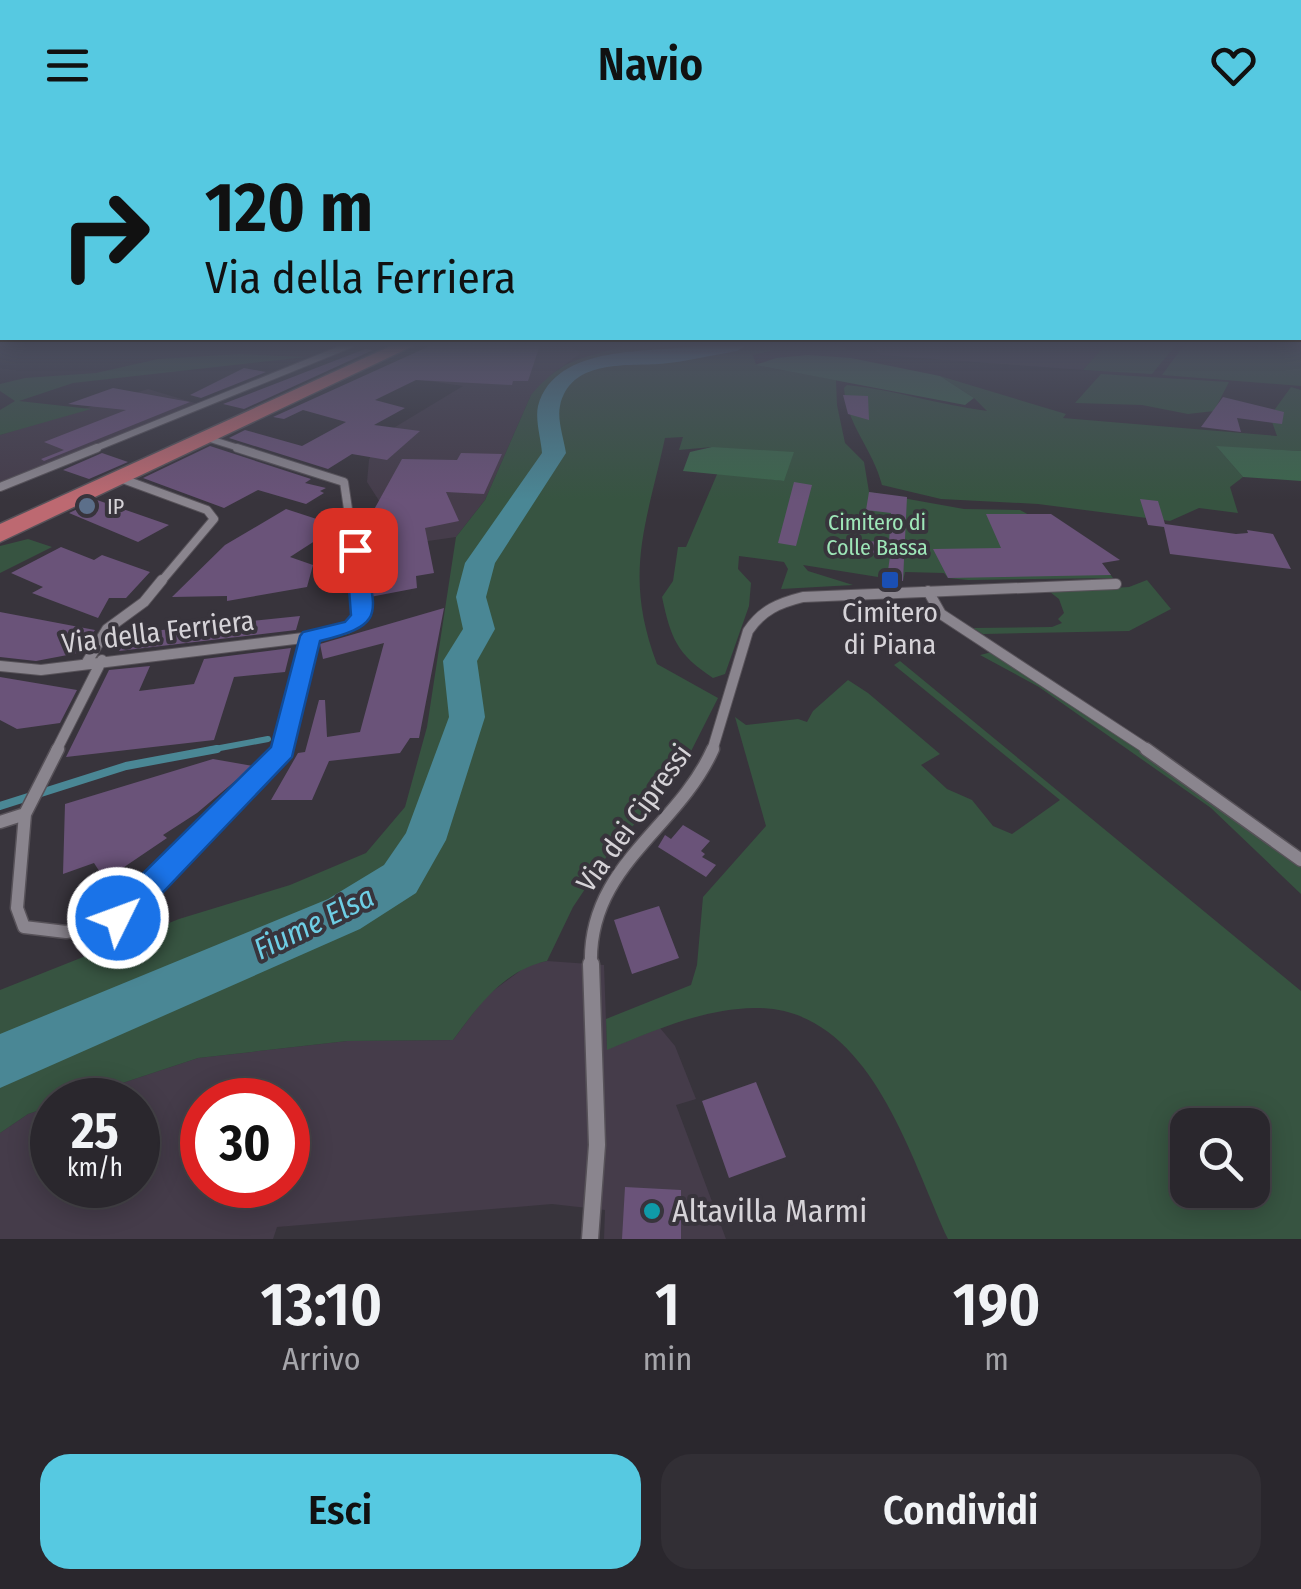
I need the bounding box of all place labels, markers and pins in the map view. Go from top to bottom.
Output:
place label: IP [107,493,124,520]
marker: IP [76,495,98,517]
pin [313,508,398,593]
marker: Cimitero di Piana [879,569,901,591]
place label: Cimitero di Piana [842,596,938,661]
place label: Altavilla Marmi [672,1192,867,1230]
marker: Altavilla Marmi [641,1200,663,1222]

